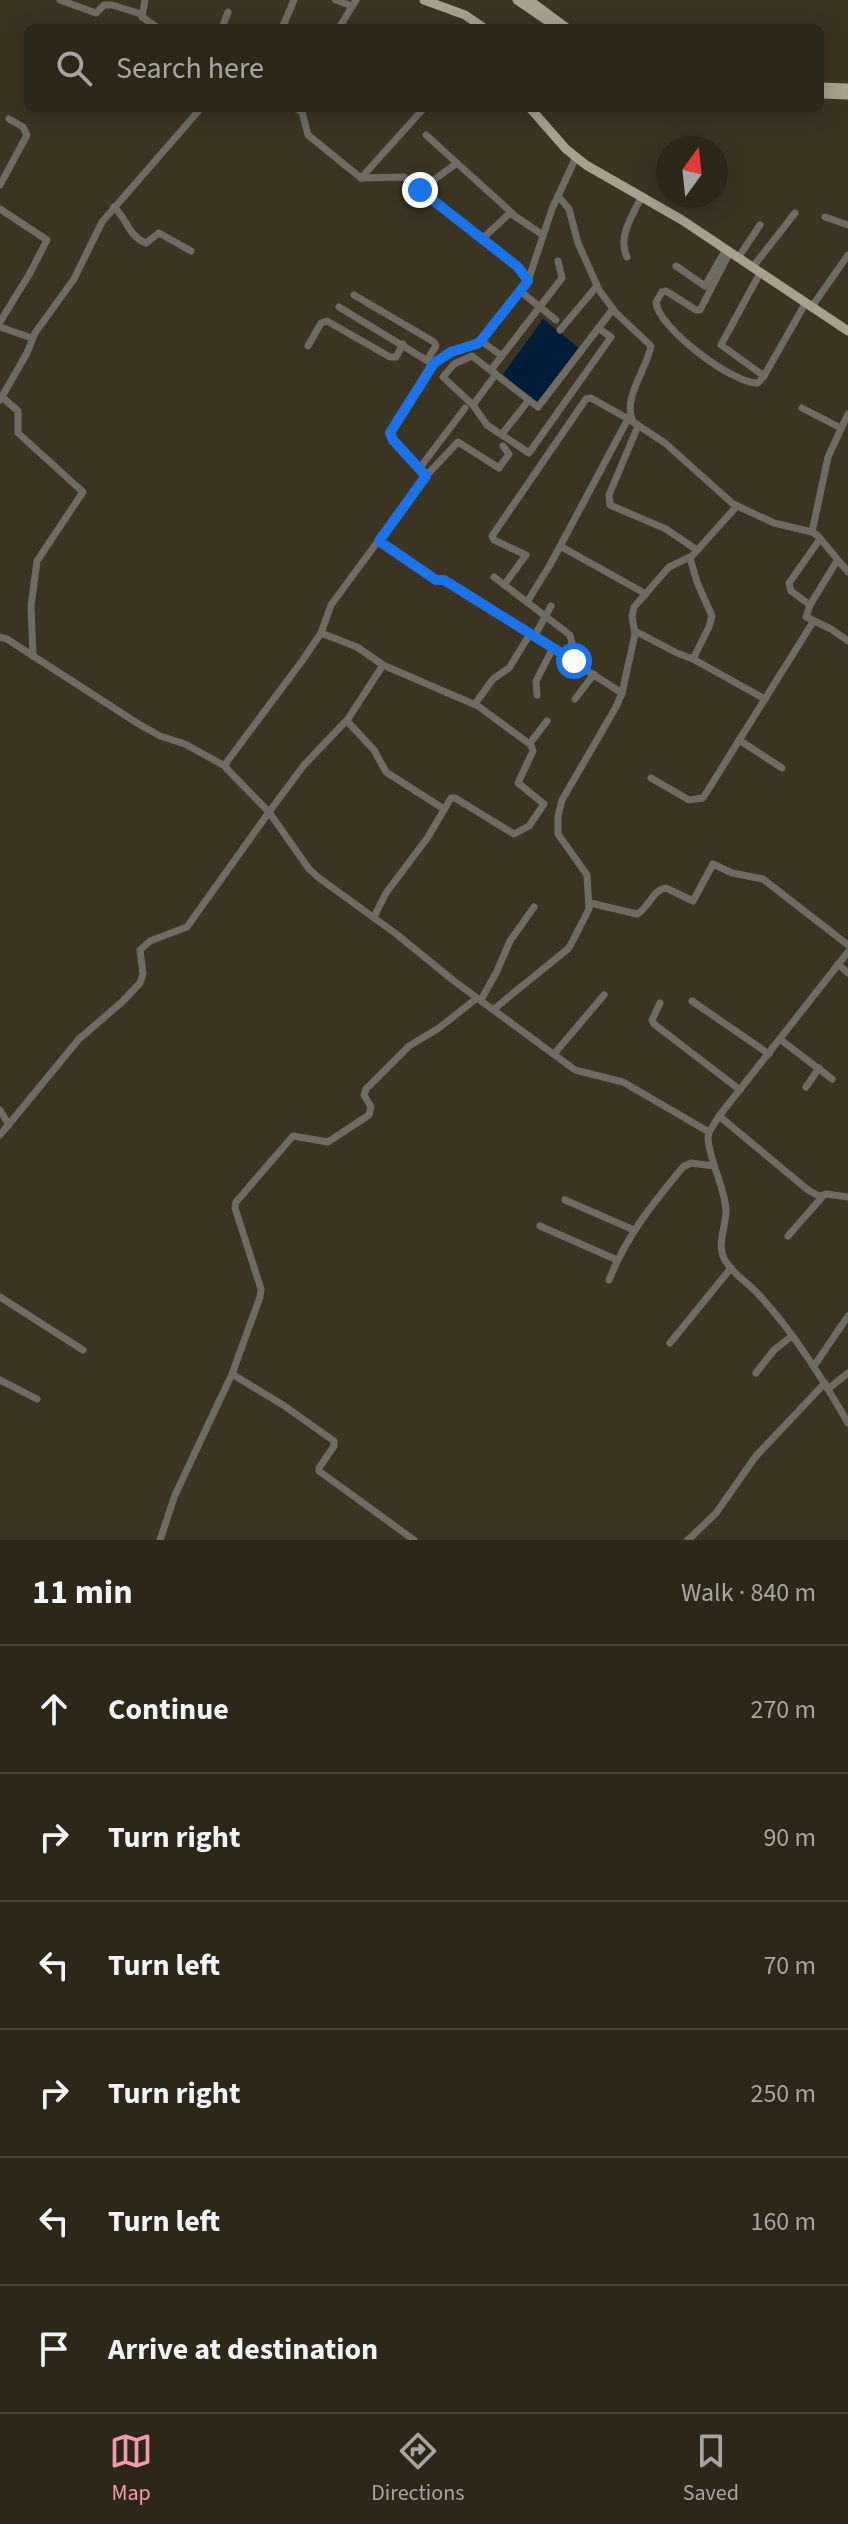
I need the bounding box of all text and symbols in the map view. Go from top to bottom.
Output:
search box [24,24,824,112]
icon: search [52,46,96,90]
text: Search here [116,47,264,90]
north arrow [656,136,728,208]
route end [402,172,438,208]
route start [556,643,592,679]
text: 11 min [32,1568,133,1617]
text: Walk · 840 m [681,1574,816,1611]
icon: ahead [32,1687,76,1731]
text: Continue [108,1688,229,1731]
text: 270 m [750,1691,816,1728]
icon: right [32,1815,76,1859]
text: Turn right [108,1816,240,1859]
text: 90 m [763,1819,816,1856]
icon: left [32,1943,76,1987]
text: Turn left [108,1944,220,1987]
text: 70 m [763,1947,816,1984]
icon: right [32,2071,76,2115]
text: Turn right [108,2072,240,2115]
text: 250 m [750,2075,816,2112]
icon: left [32,2199,76,2243]
text: Turn left [108,2200,220,2243]
text: 160 m [750,2203,816,2240]
icon: arrive [32,2327,76,2371]
text: Arrive at destination [108,2328,378,2371]
tab: Map [109,2429,153,2509]
tab: Directions [371,2429,464,2509]
tab: Saved [683,2429,739,2509]

